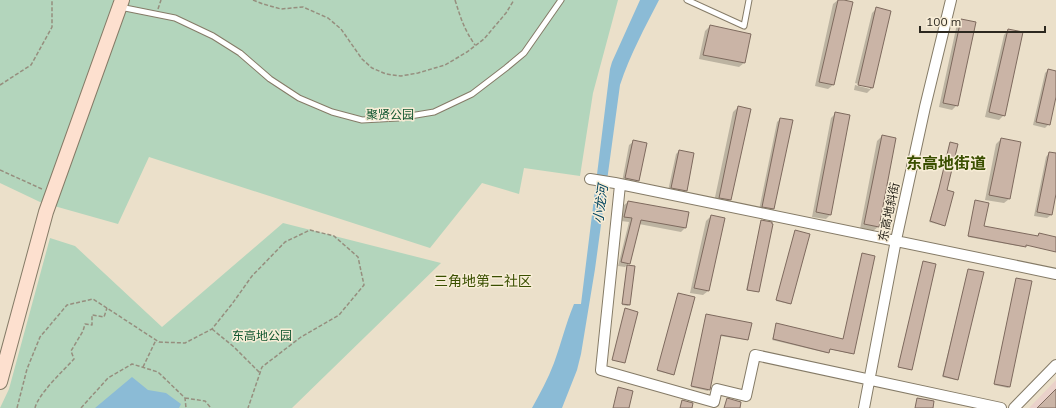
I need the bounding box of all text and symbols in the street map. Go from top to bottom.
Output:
scale bar [920,8,1045,34]
text: 100 m [926,14,961,29]
park label: 聚贤公园 [366,107,414,122]
district label: 东高地街道 [906,153,986,173]
water label: 小龙河 [589,181,611,224]
street label: 东高地斜街 [875,181,902,243]
district label: 三角地第二社区 [434,272,532,290]
park label: 东高地公园 [232,328,292,343]

